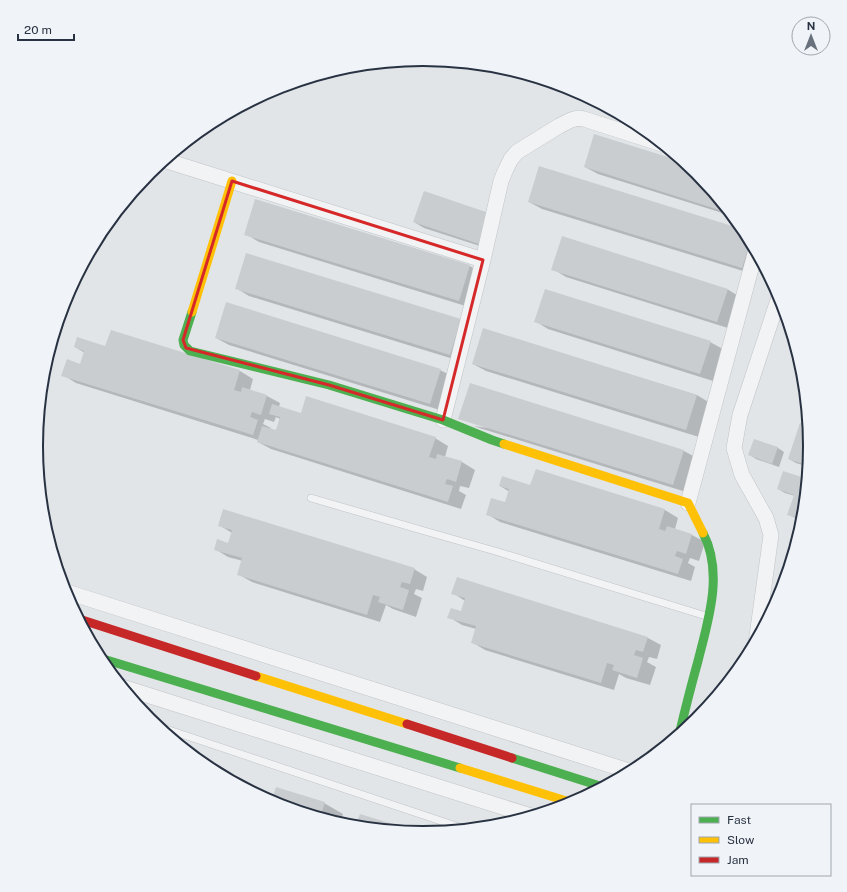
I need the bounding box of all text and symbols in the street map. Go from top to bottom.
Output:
scale bar [18,16,74,42]
north arrow [791,16,831,56]
text: N [807,20,815,32]
text: 20 m [24,23,52,37]
legend [691,804,831,876]
text: Fast [727,813,752,827]
text: Slow [727,833,755,847]
text: Jam [727,853,749,867]

